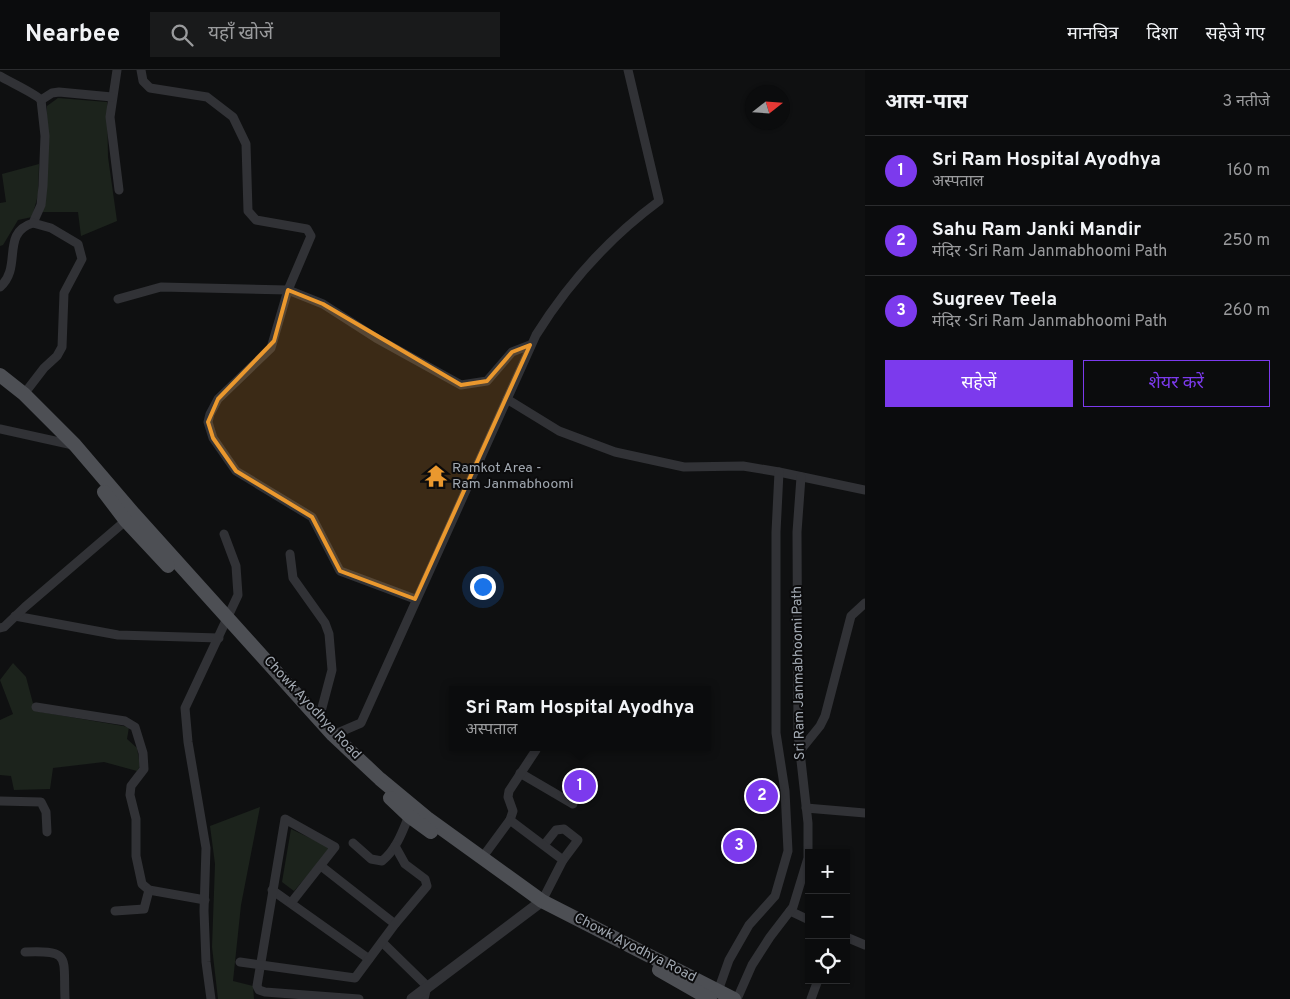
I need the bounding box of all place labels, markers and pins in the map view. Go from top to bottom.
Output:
place label: Ramkot Area - Ram Janmabhoomi [452,460,574,493]
temple icon: Ramkot Area - Ram Janmabhoomi [423,463,449,489]
pin: 1 [564,767,596,805]
pin: 2 [746,777,778,815]
pin: 3 [723,827,755,865]

